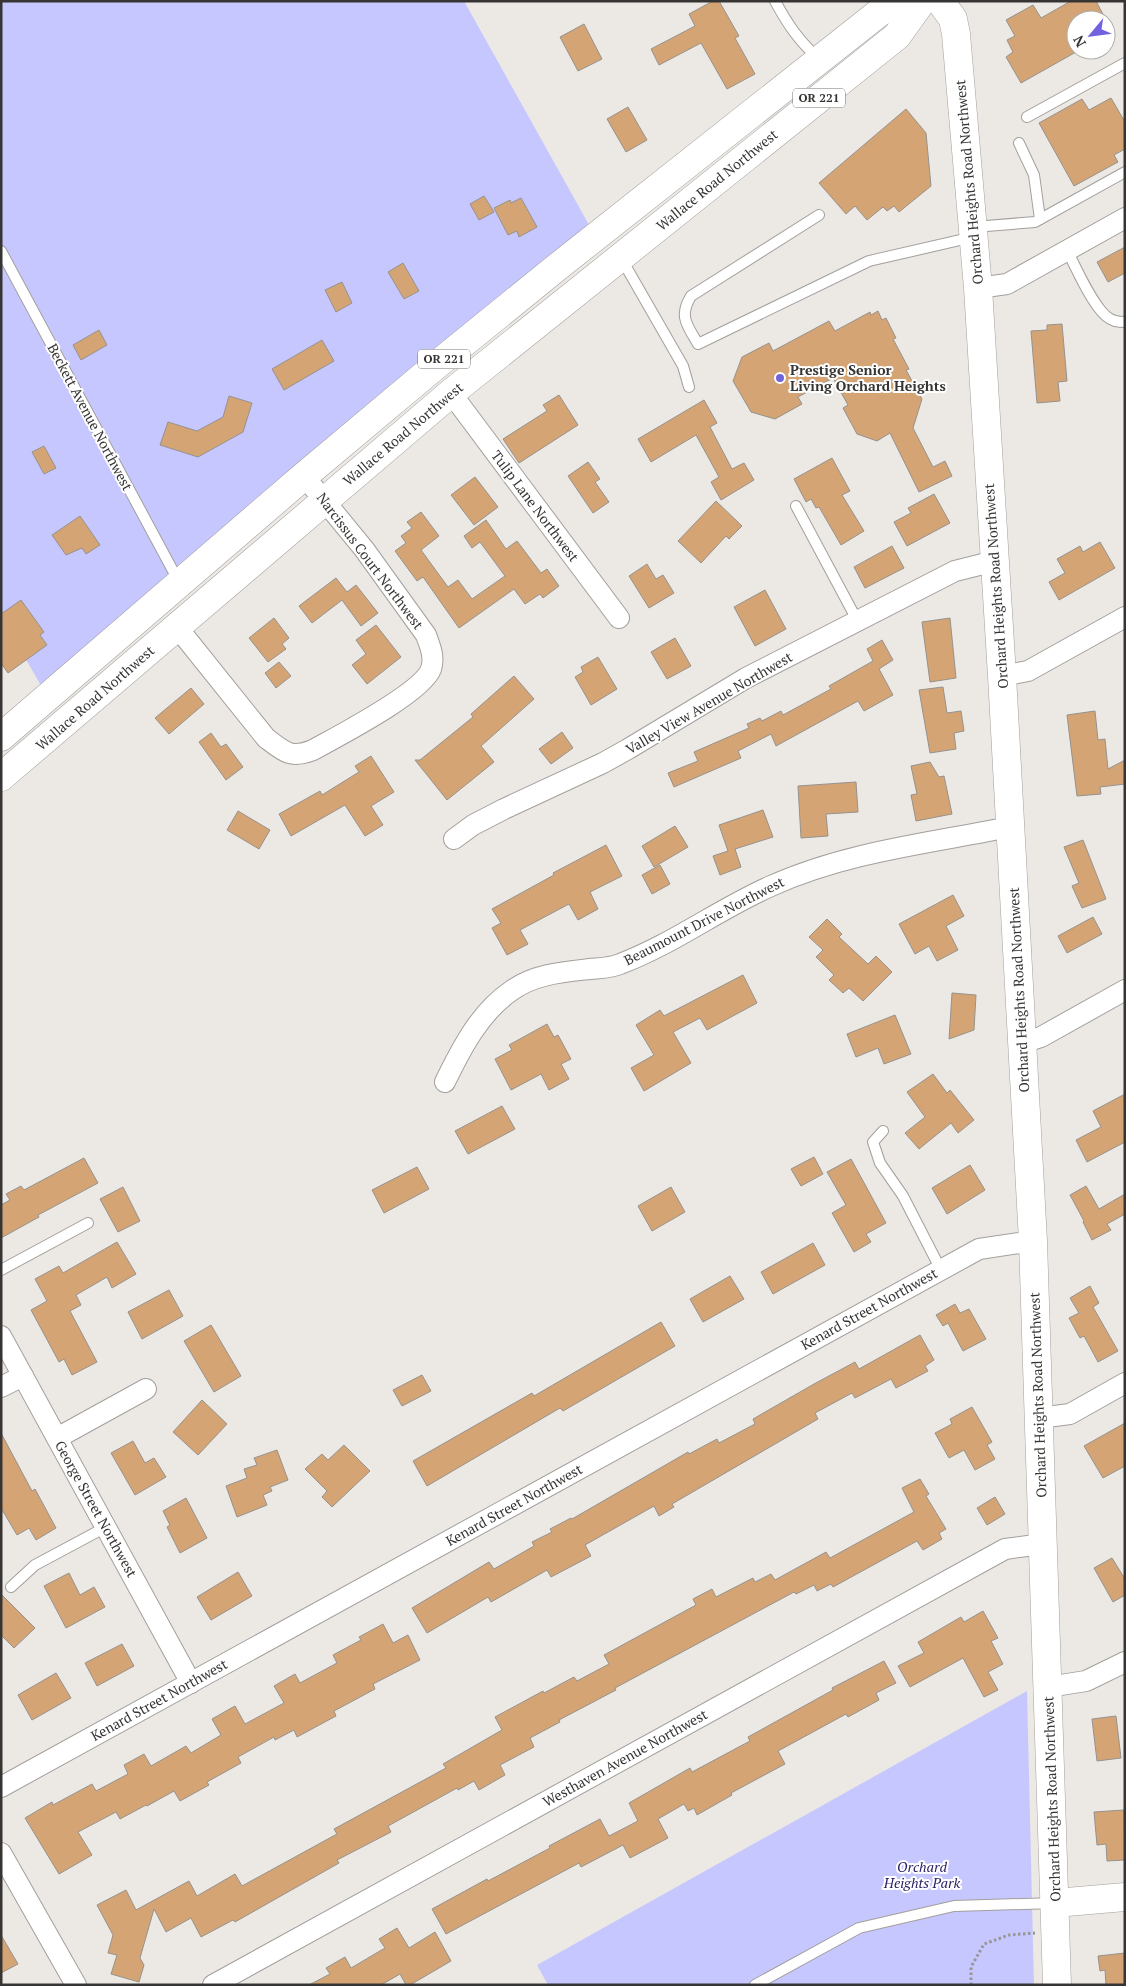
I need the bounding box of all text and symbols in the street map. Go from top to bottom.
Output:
north arrow [1066,10,1116,60]
text: N [1068,32,1090,51]
street label: Orchard Heights Road Northwest [950,78,987,285]
road number: OR 221 [793,89,845,108]
street label: Wallace Road Northwest [652,124,782,235]
street label: Beckett Avenue Northwest [44,340,138,494]
road number: OR 221 [418,349,470,368]
place label: Prestige Senior Living Orchard Heights [790,360,946,395]
marker: Prestige Senior Living Orchard Heights [774,372,786,384]
street label: Wallace Road Northwest [339,377,467,489]
street label: Tulip Lane Northwest [487,446,584,566]
street label: Orchard Heights Road Northwest [979,482,1012,689]
street label: Narcissus Court Northwest [313,488,429,634]
street label: Wallace Road Northwest [31,640,159,754]
street label: Valley View Avenue Northwest [622,647,796,758]
street label: Beaumount Drive Northwest [620,871,788,969]
street label: Orchard Heights Road Northwest [1004,886,1033,1093]
street label: Kenard Street Northwest [797,1263,941,1354]
street label: Orchard Heights Road Northwest [1024,1291,1051,1498]
street label: George Street Northwest [51,1437,142,1581]
street label: Kenard Street Northwest [442,1459,586,1550]
street label: Kenard Street Northwest [87,1654,231,1745]
street label: Orchard Heights Road Northwest [1038,1695,1065,1902]
street label: Westhaven Avenue Northwest [539,1704,711,1811]
park label: Orchard Heights Park [883,1857,960,1892]

